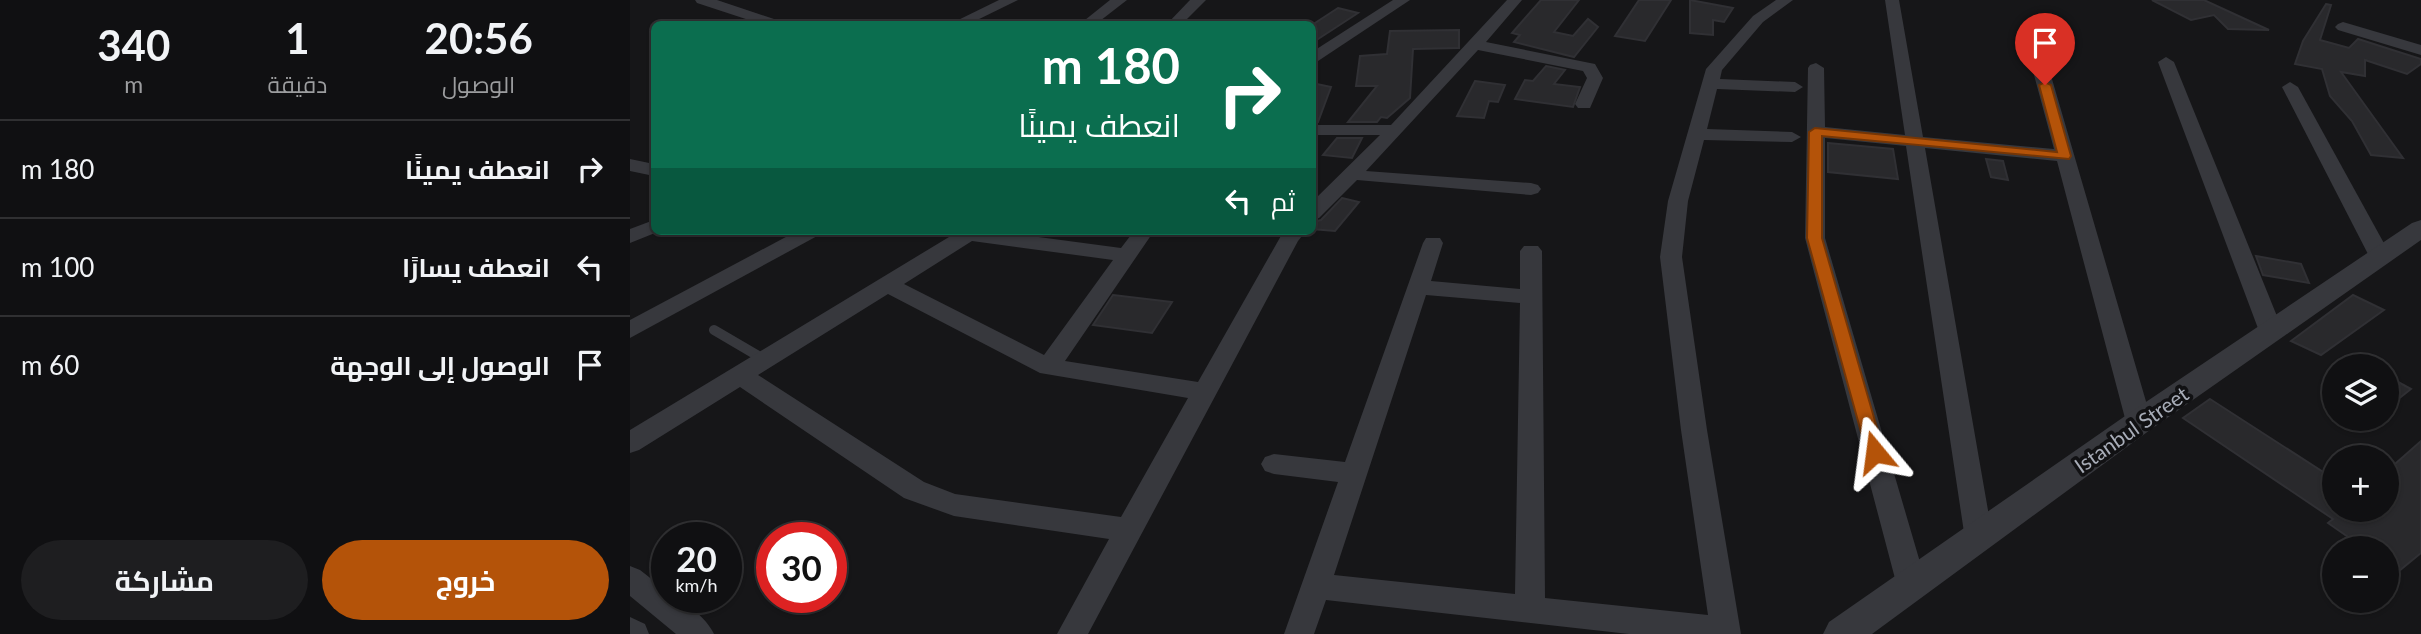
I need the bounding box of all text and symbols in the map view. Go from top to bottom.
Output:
text: 1 [285,13,310,63]
text: 20:56 [425,13,533,63]
pin [2015,13,2075,85]
text: 340 [97,20,170,70]
icon: arrive [2026,24,2064,62]
text: 180 m [1042,36,1180,94]
icon: right [1204,49,1295,140]
text: m [124,70,143,98]
text: دقيقة [268,70,327,98]
text: الوصول [442,70,515,98]
text: انعطف يمينًا [1018,105,1180,144]
icon: right [571,150,609,188]
text: 180 m [21,153,94,185]
text: انعطف يمينًا [405,153,550,185]
icon: left [1219,182,1257,220]
text: ثم [1271,185,1295,217]
icon: left [571,248,609,286]
text: 100 m [21,251,94,283]
text: انعطف يسارًا [402,251,550,283]
icon: arrive [571,346,609,384]
text: 60 m [21,349,79,381]
text: الوصول إلى الوجهة [330,349,550,381]
map controls [2322,354,2399,613]
button: layers [2322,354,2399,431]
street label: Istanbul Street [2069,380,2193,478]
position arrow [1838,415,1912,489]
button: + [2322,445,2399,522]
speed limit sign: 30 [756,522,847,613]
button: − [2322,536,2399,613]
text: 20 [676,537,717,579]
button: مشاركة [21,540,308,620]
button: خروج [322,540,609,620]
text: km/h [675,574,718,596]

